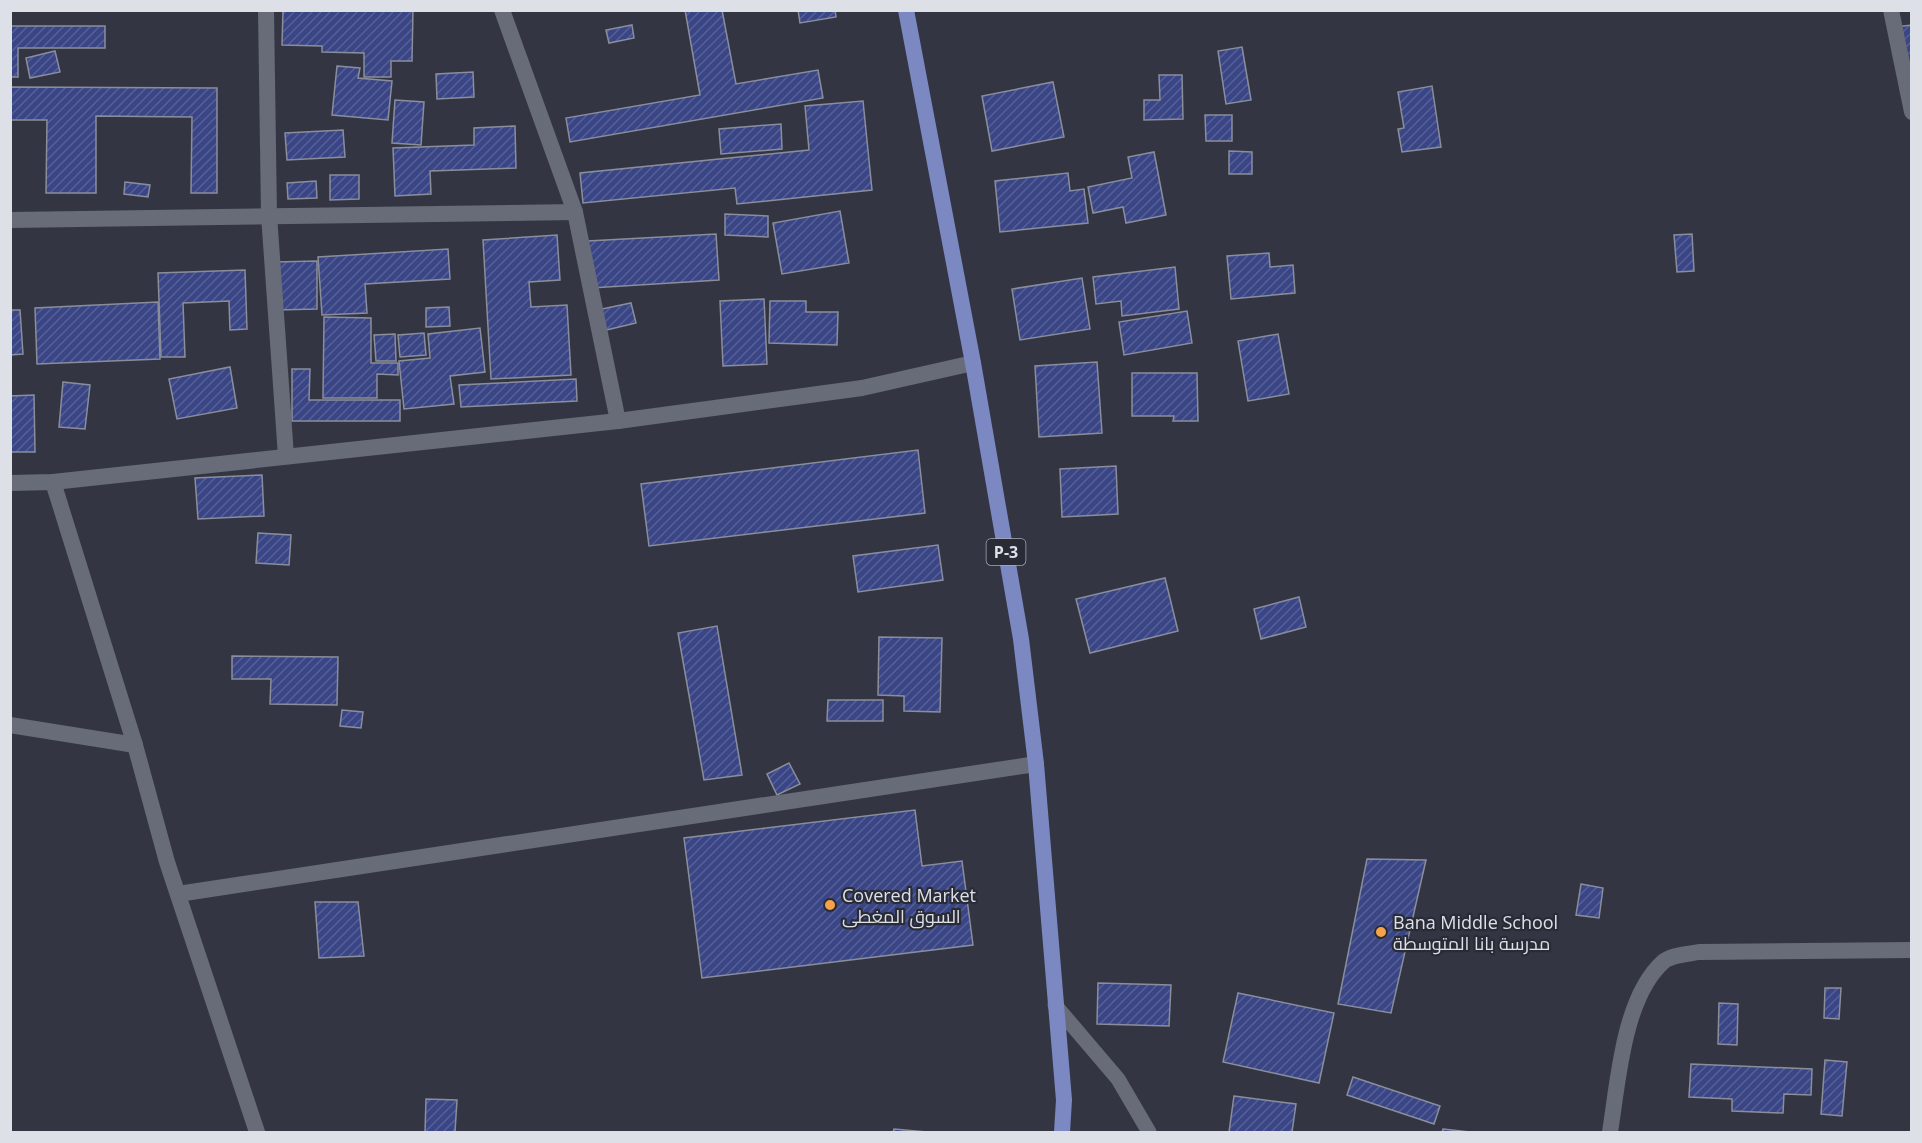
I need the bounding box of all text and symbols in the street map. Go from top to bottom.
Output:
road number: P-3 [986,539,1026,565]
place label: Covered Market السوق المغطى [842,883,976,929]
marker: Covered Market السوق المغطى [823,898,837,912]
place label: Bana Middle School مدرسة بانا المتوسطة [1393,910,1558,955]
marker: Bana Middle School مدرسة بانا المتوسطة [1374,925,1388,939]

